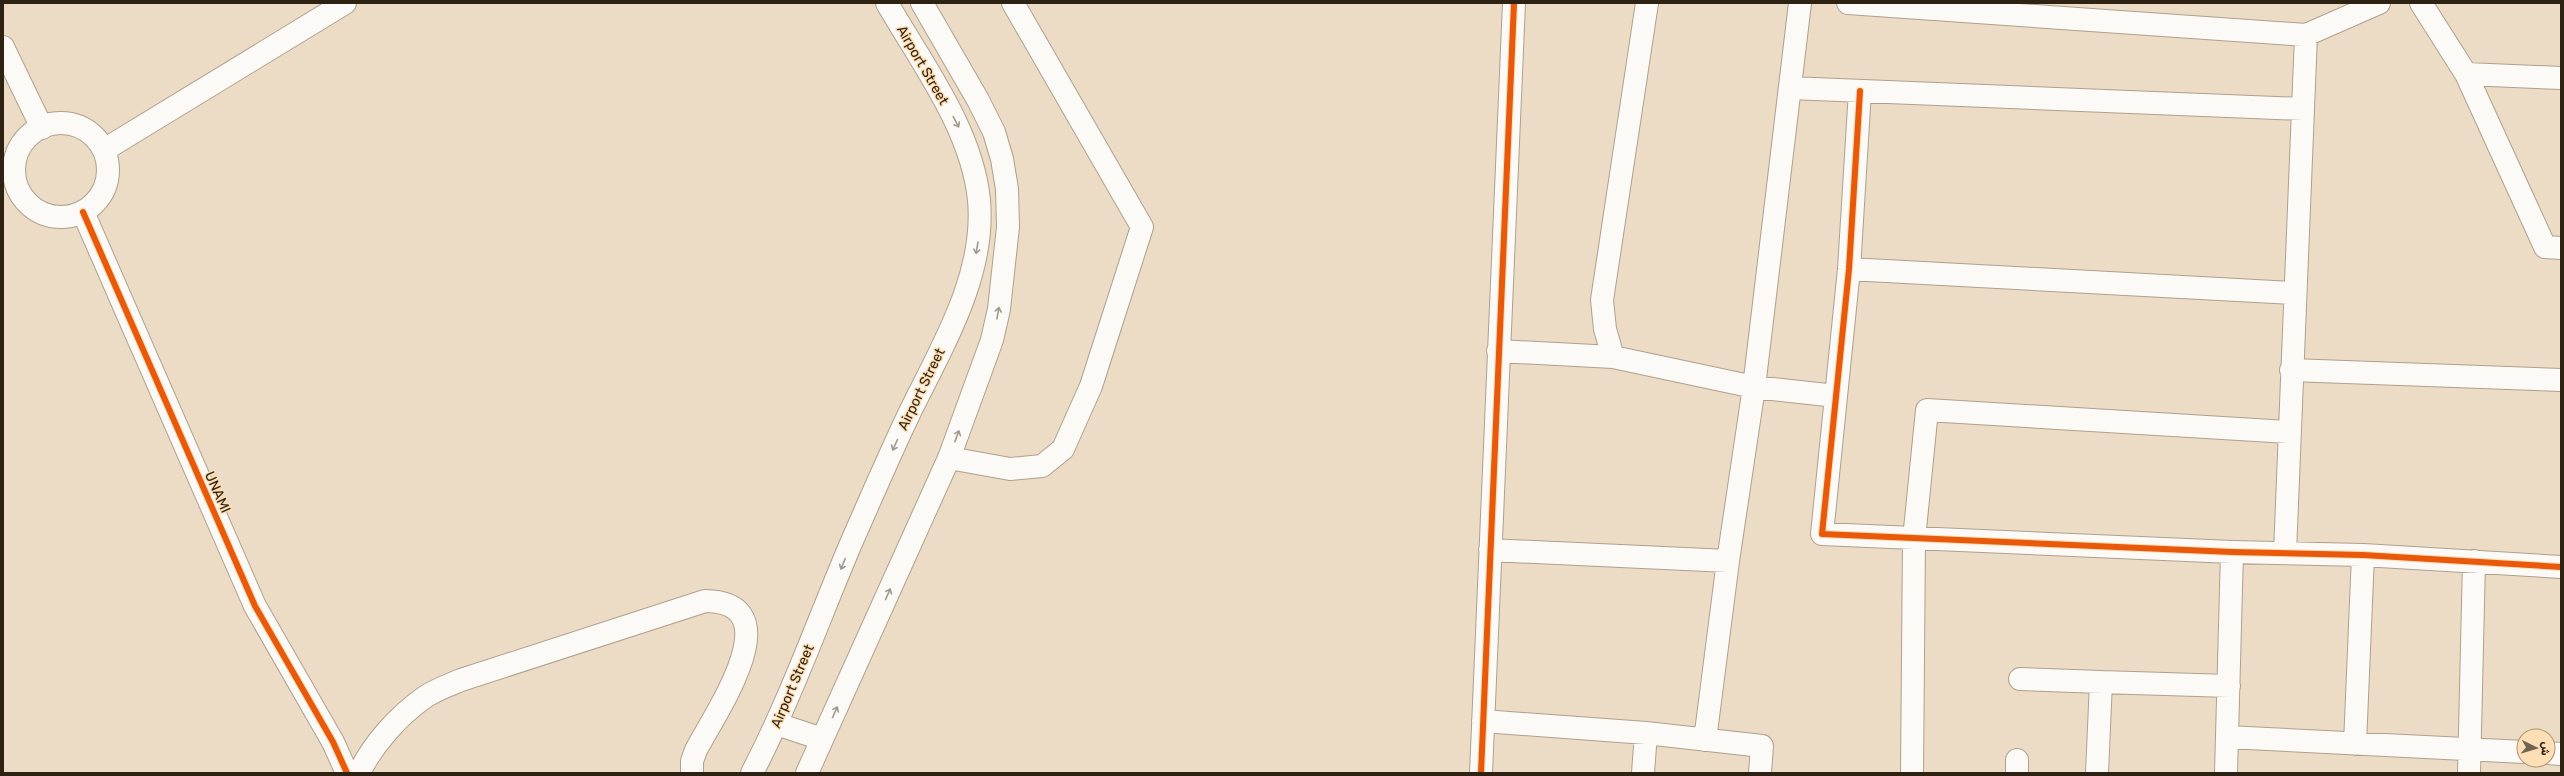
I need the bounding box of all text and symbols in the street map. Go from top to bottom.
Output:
street label: Airport Street [893,22,952,109]
one-way arrow [952,116,960,128]
one-way arrow [973,241,981,254]
one-way arrow [994,307,1002,320]
street label: Airport Street [894,345,949,433]
one-way arrow [954,431,962,443]
one-way arrow [891,438,898,450]
street label: UNAMI [201,469,234,516]
one-way arrow [839,557,846,569]
one-way arrow [885,588,892,600]
street label: Airport Street [767,641,818,731]
one-way arrow [831,706,839,718]
north arrow [2516,728,2556,768]
text: ش [2538,741,2553,756]

